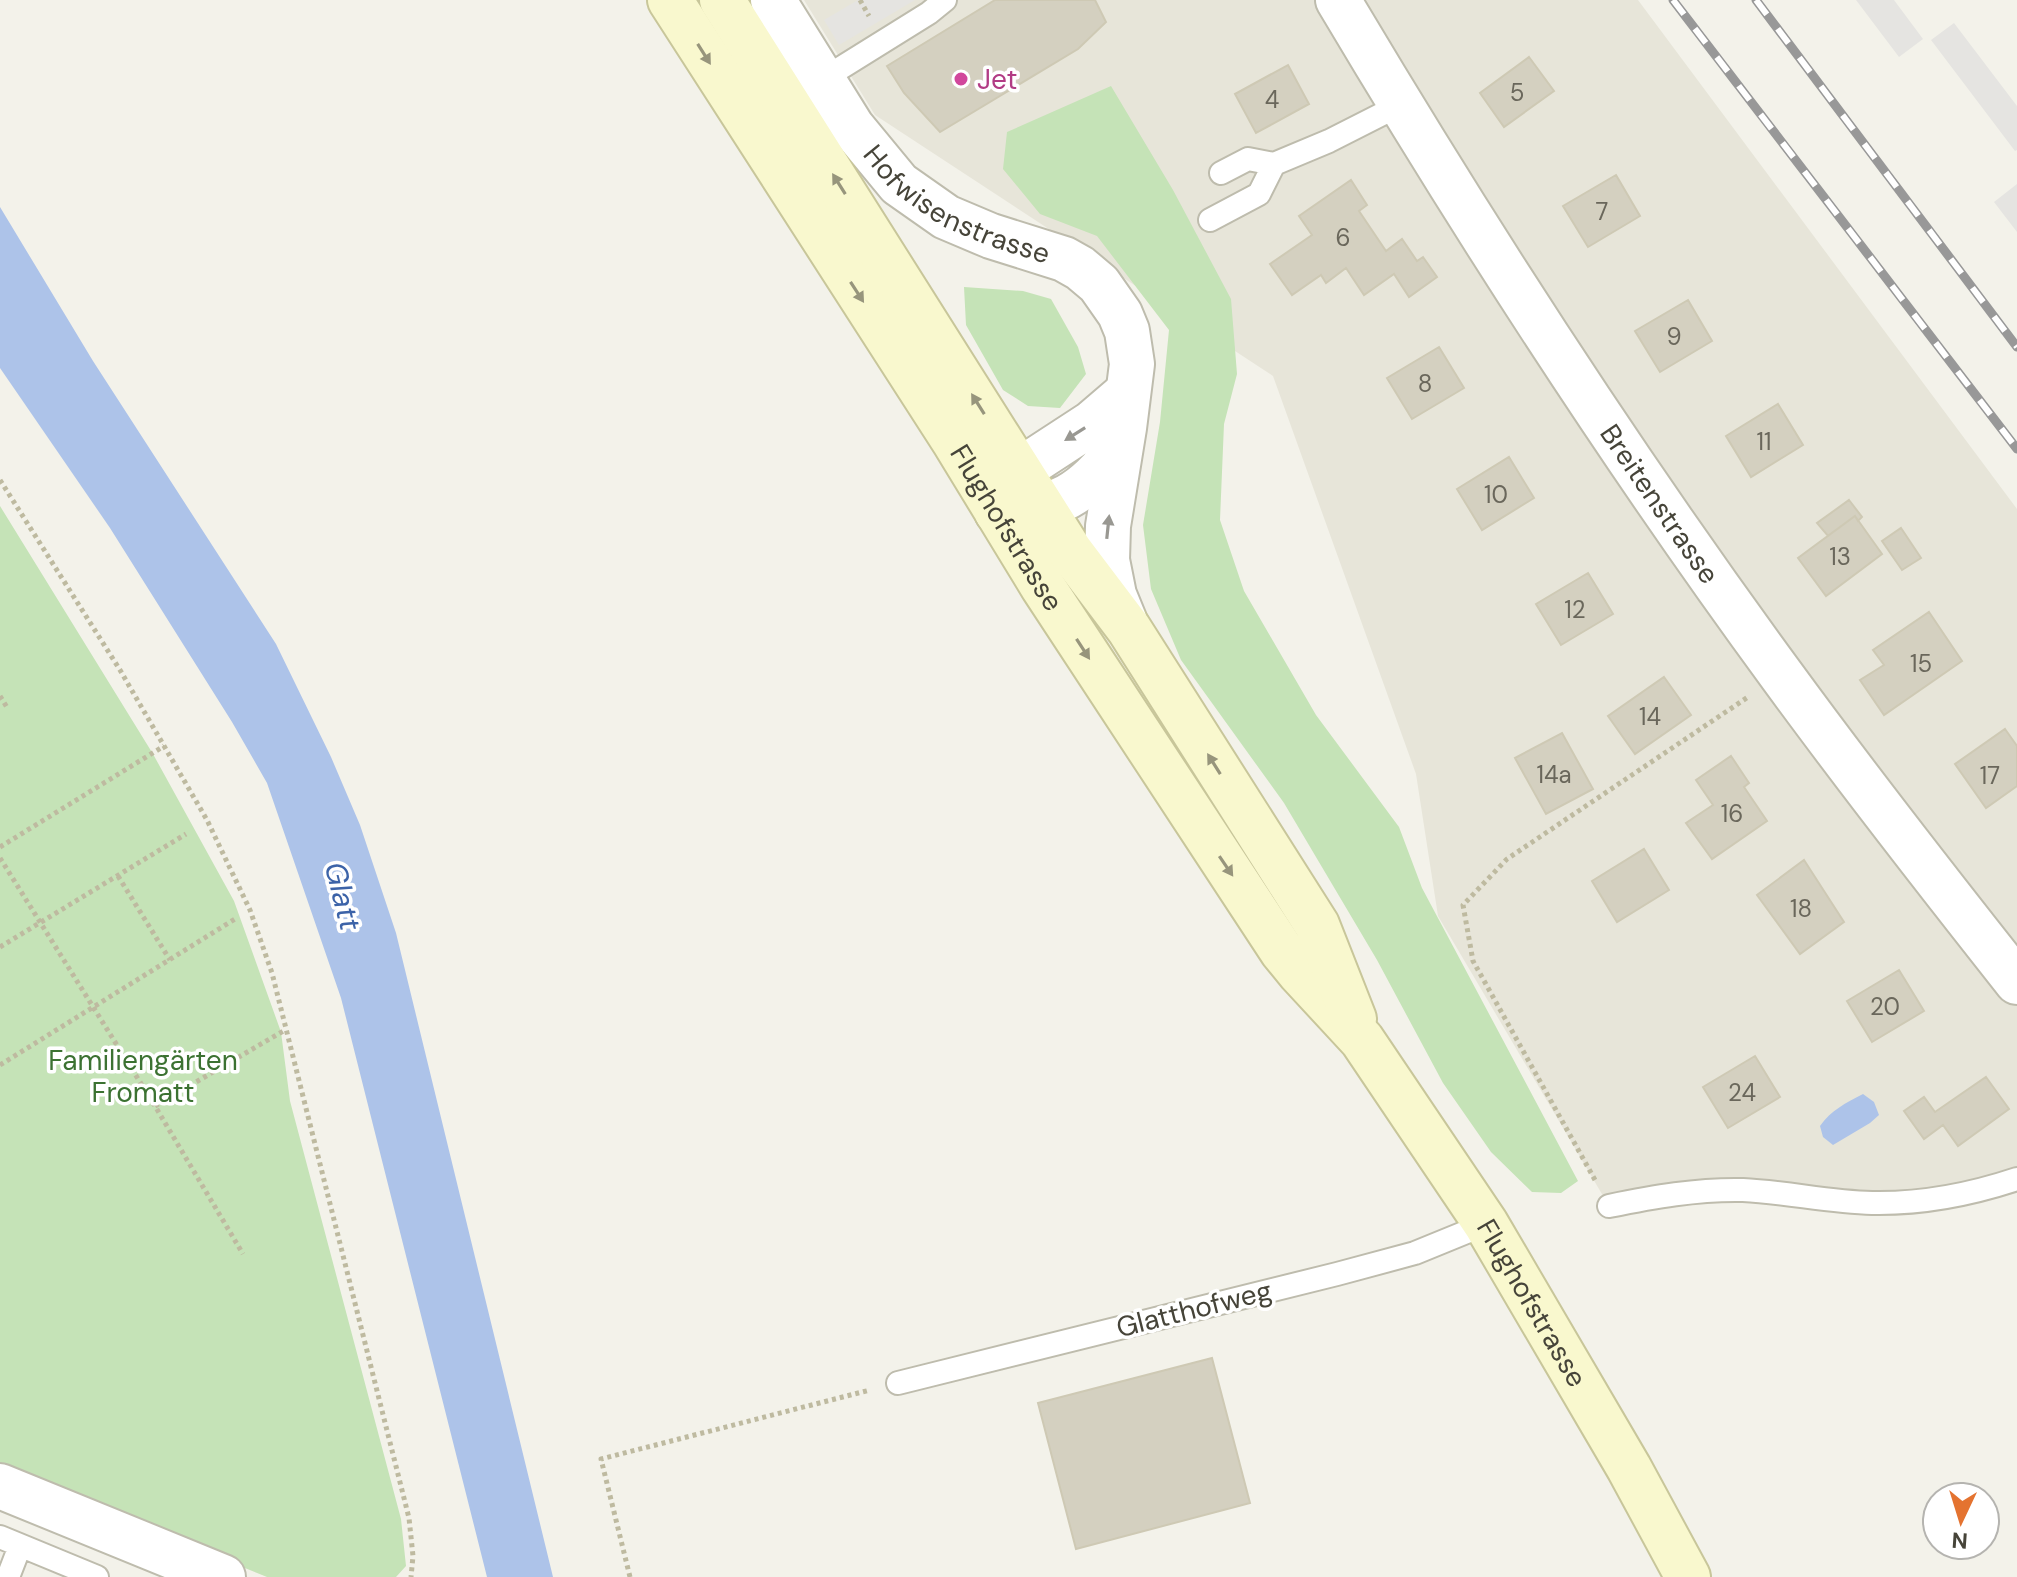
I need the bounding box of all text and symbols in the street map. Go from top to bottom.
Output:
one-way arrow [697,44,712,65]
place label: Jet [977,61,1017,98]
marker: Jet [952,70,970,88]
house number: 5 [1510,77,1524,108]
house number: 4 [1265,84,1279,115]
street label: Hofwisenstrasse [855,137,1055,272]
one-way arrow [833,173,847,195]
house number: 7 [1596,196,1608,227]
house number: 6 [1335,222,1351,253]
one-way arrow [850,281,865,302]
house number: 9 [1666,321,1682,352]
house number: 8 [1418,368,1432,399]
one-way arrow [972,393,986,415]
street label: Breitenstrasse [1592,417,1728,591]
house number: 11 [1757,426,1771,457]
one-way arrow [1065,427,1086,442]
street label: Flughofstrasse [942,437,1072,618]
house number: 10 [1484,479,1508,510]
one-way arrow [1102,514,1115,539]
house number: 13 [1829,541,1851,572]
house number: 12 [1564,594,1586,625]
one-way arrow [1076,638,1090,660]
house number: 15 [1910,648,1932,679]
house number: 14 [1639,701,1661,732]
one-way arrow [1207,754,1222,775]
house number: 14a [1536,759,1572,790]
house number: 17 [1980,760,2000,791]
house number: 16 [1721,798,1743,829]
one-way arrow [1218,856,1233,877]
water label: Glatt [316,858,370,935]
house number: 18 [1790,893,1812,924]
house number: 20 [1870,991,1900,1022]
park label: Familiengärten Fromatt [48,1042,238,1111]
house number: 24 [1728,1077,1756,1108]
street label: Flughofstrasse [1469,1212,1596,1394]
street label: Glatthofweg [1112,1272,1276,1346]
north arrow [1921,1481,2001,1561]
text: N [1951,1525,1969,1555]

